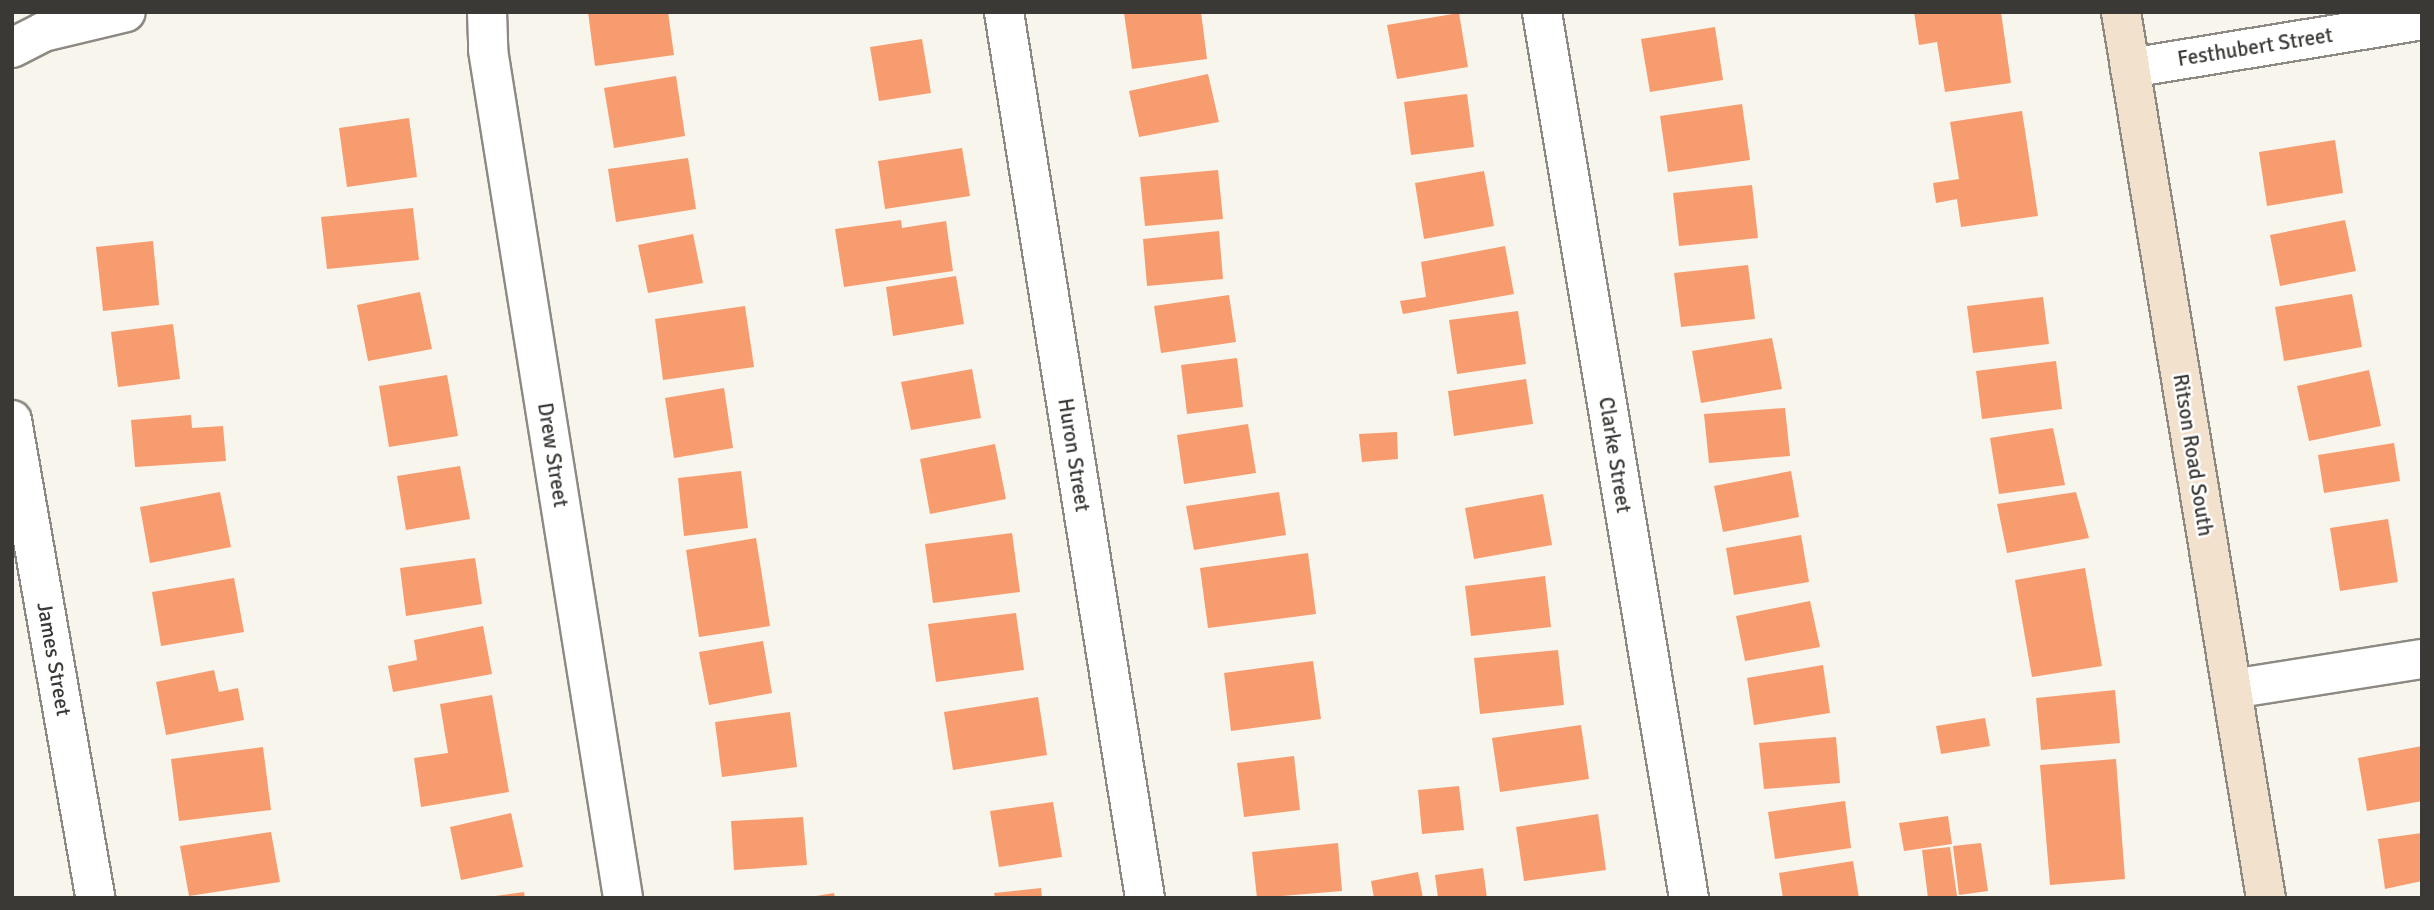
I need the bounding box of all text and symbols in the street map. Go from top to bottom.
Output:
street label: Festhubert Street [2176,22,2334,72]
street label: Ritson Road South [2168,372,2218,538]
street label: Clarke Street [1593,395,1637,515]
street label: Huron Street [1053,396,1095,514]
street label: Drew Street [532,401,574,509]
street label: James Street [32,600,76,718]

